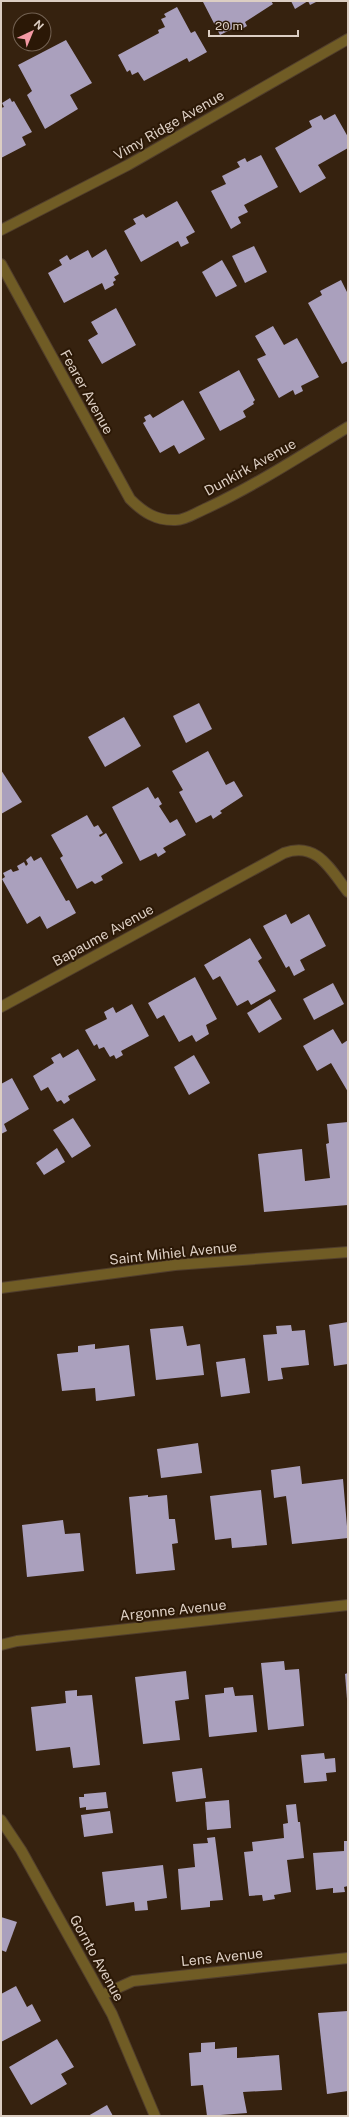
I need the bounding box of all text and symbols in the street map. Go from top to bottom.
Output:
north arrow [12,12,52,52]
scale bar [209,12,298,38]
text: N [32,18,46,32]
text: 20 m [215,19,243,33]
street label: Vimy Ridge Avenue [111,87,227,163]
street label: Fearer Avenue [57,347,117,437]
street label: Dunkirk Avenue [201,435,299,499]
street label: Bapaume Avenue [50,901,156,969]
street label: Saint Mihiel Avenue [108,1238,238,1268]
street label: Argonne Avenue [119,1596,227,1624]
street label: Gornto Avenue [67,1912,127,2004]
street label: Lens Avenue [180,1945,264,1969]

